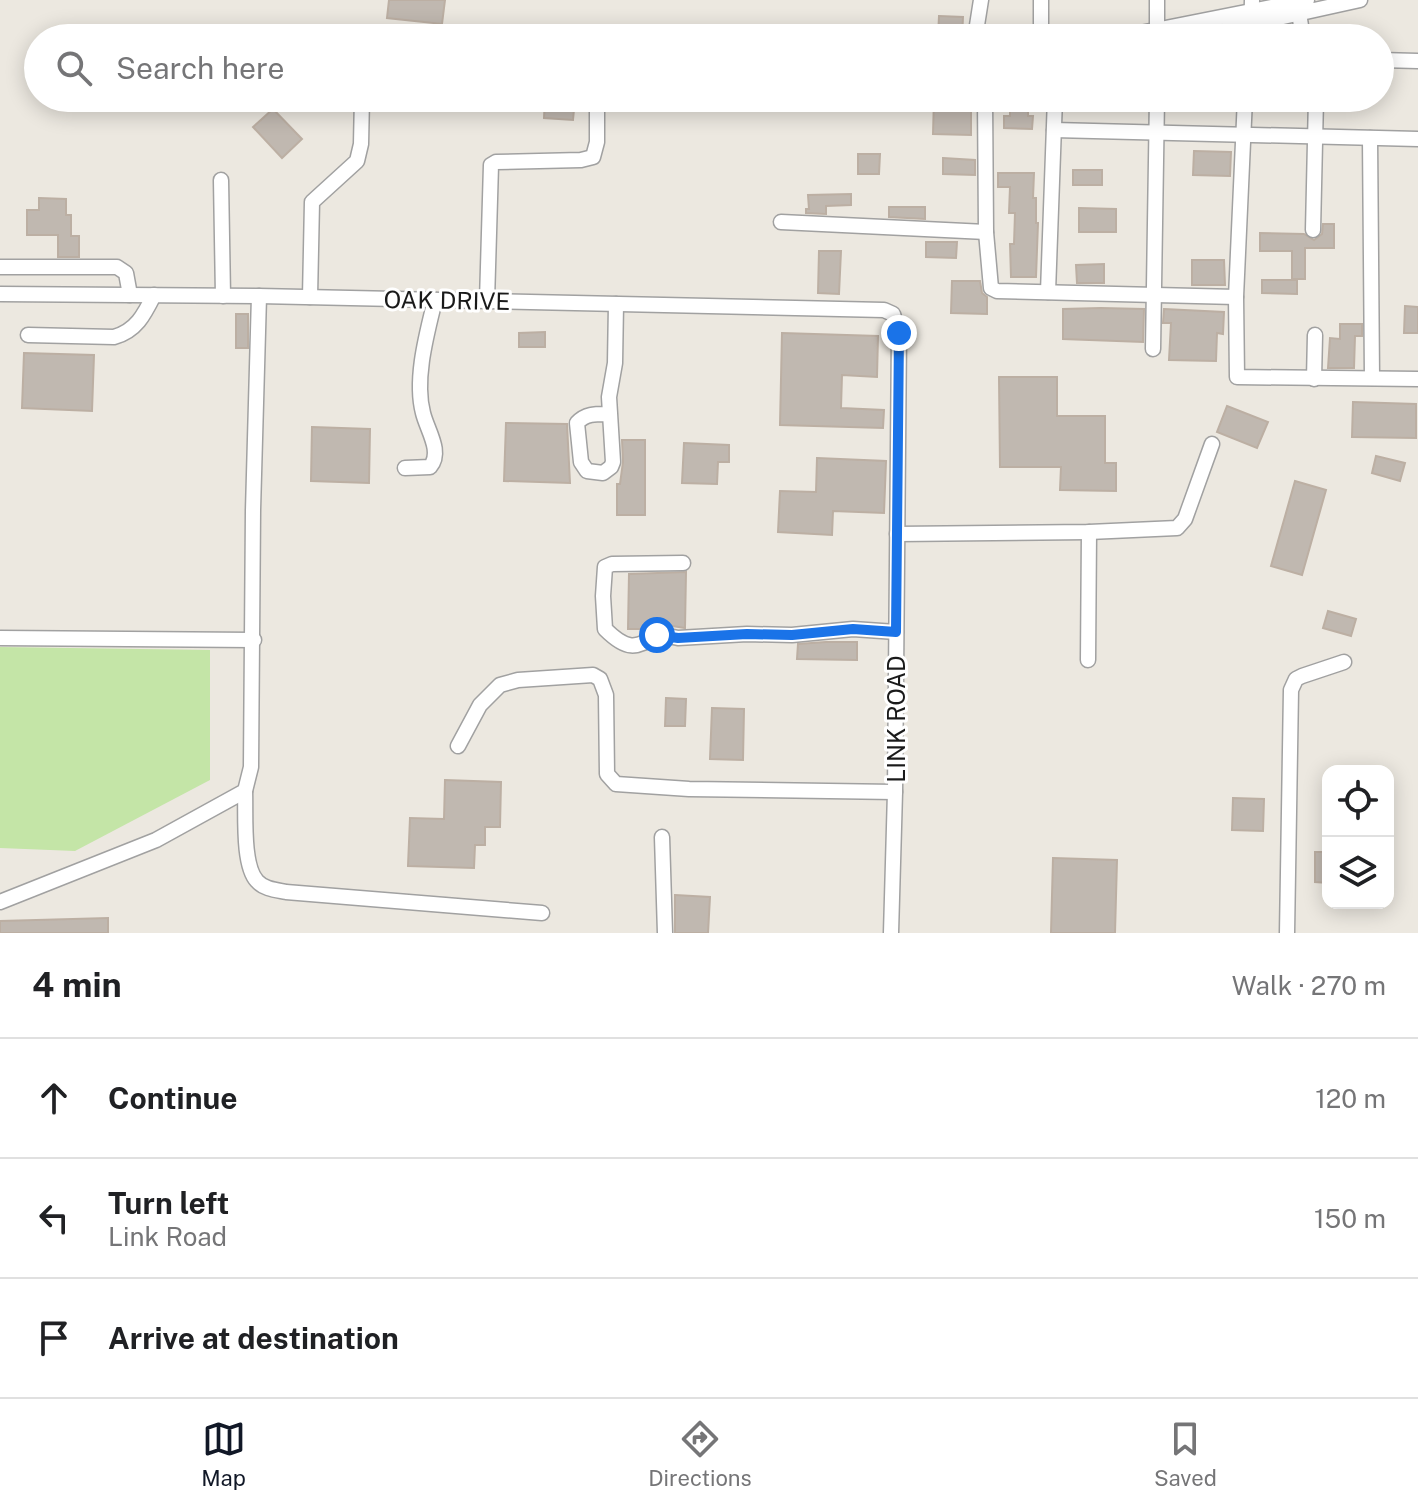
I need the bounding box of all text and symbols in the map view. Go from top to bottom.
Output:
search box [24,24,1394,112]
icon: search [52,46,96,90]
text: Search here [116,50,284,86]
street label: OAK DRIVE [383,285,511,315]
route end [881,315,917,351]
route start [639,617,675,653]
street label: LINK ROAD [882,655,910,783]
map controls [1322,765,1394,909]
button: locate [1322,765,1394,837]
button: layers [1322,837,1394,909]
text: 4 min [32,965,122,1005]
text: Walk · 270 m [1232,970,1386,1001]
icon: ahead [32,1076,76,1120]
text: Continue [108,1080,238,1116]
text: 120 m [1315,1083,1386,1114]
text: Turn left [108,1185,229,1221]
icon: left [32,1196,76,1240]
text: 150 m [1314,1203,1386,1234]
text: Link Road [108,1221,227,1252]
icon: arrive [32,1316,76,1360]
text: Arrive at destination [108,1320,399,1356]
tab: Map [201,1417,246,1491]
tab: Directions [648,1417,752,1491]
tab: Saved [1154,1417,1217,1491]

